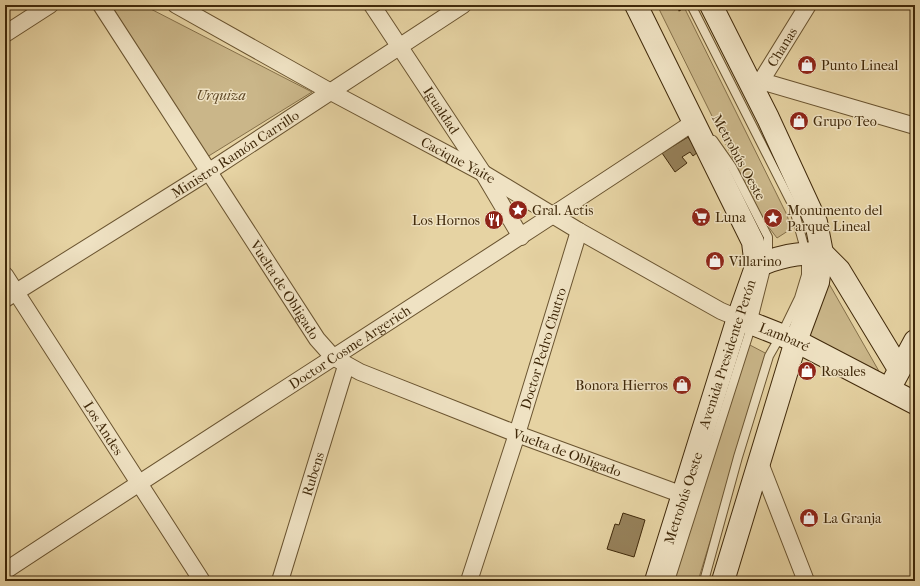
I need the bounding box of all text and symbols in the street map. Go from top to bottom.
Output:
street label: Chanas [764,24,801,70]
shop icon: Punto Lineal [796,54,818,76]
place label: Punto Lineal [821,57,899,74]
street label: Igualdad [419,84,463,138]
park label: Urquiza [196,87,246,104]
street label: Ministro Ramón Carrillo [168,107,302,202]
shop icon: Grupo Teo [788,110,810,132]
street label: Metrobús Oeste [708,111,769,203]
place label: Grupo Teo [813,113,877,130]
street label: Cacique Yaite [418,133,498,188]
place icon: Gral. Actis [507,199,529,221]
place label: Gral. Actis [532,202,593,219]
place label: Monumento del Parque Lineal [787,202,883,235]
supermarket icon: Luna [690,206,712,228]
place icon: Monumento del Parque Lineal [762,207,784,229]
restaurant icon: Los Hornos [483,209,505,231]
place label: Luna [715,209,746,226]
place label: Los Hornos [412,212,480,229]
street label: Vuelta de Obligado [246,236,323,343]
shop icon: Villarino [704,250,726,272]
place label: Villarino [728,253,782,270]
street label: Avenida Presidente Perón [695,277,760,432]
street label: Doctor Pedro Chutro [517,286,570,412]
street label: Doctor Cosme Argerich [286,302,414,393]
street label: Lambaré [756,319,812,356]
shop icon: Rosales [796,360,818,382]
place label: Rosales [821,363,866,380]
shop icon: Bonora Hierros [671,374,693,396]
place label: Bonora Hierros [575,377,668,394]
street label: Los Andes [80,398,127,458]
street label: Vuelta de Obligado [509,425,624,481]
street label: Rubens [299,450,328,498]
street label: Metrobús Oeste [661,450,706,546]
shop icon: La Granja [798,507,820,529]
place label: La Granja [823,510,882,527]

